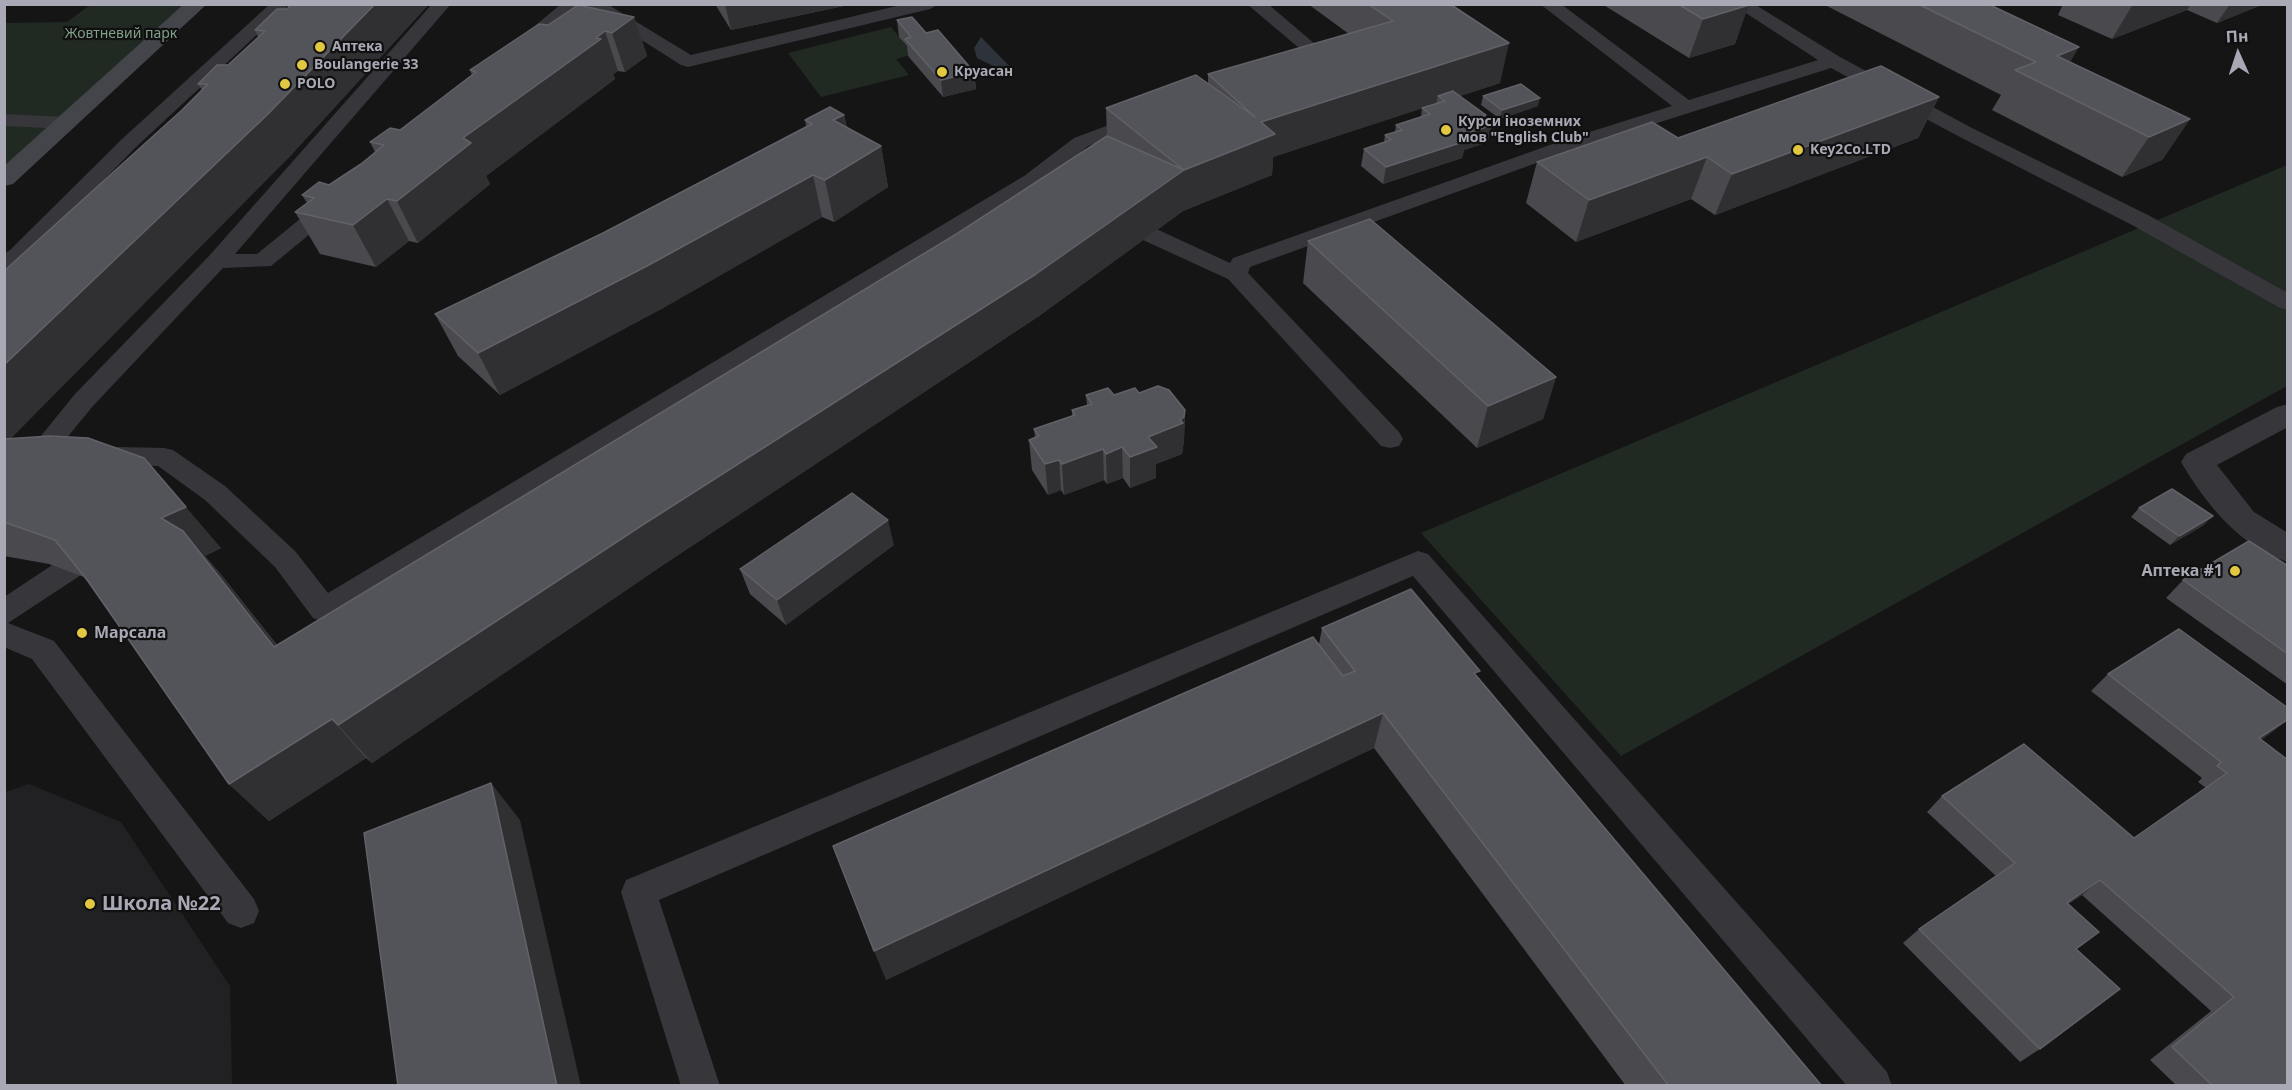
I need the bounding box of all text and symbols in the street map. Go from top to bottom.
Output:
north arrow [2208,24,2268,84]
text: Пн [2225,24,2249,48]
park label: Жовтневий парк [65,26,177,42]
place label: Аптека [332,39,383,55]
marker: Аптека [313,40,327,54]
place label: Boulangerie 33 [314,57,418,73]
marker: Boulangerie 33 [295,58,309,72]
place label: Круасан [954,64,1013,80]
marker: Круасан [935,65,949,79]
place label: POLO [297,76,335,92]
marker: POLO [278,77,292,91]
place label: Курси іноземних мов "English Club" [1458,114,1589,146]
marker: Курси іноземних мов "English Club" [1439,123,1453,137]
place label: Key2Co.LTD [1810,142,1891,158]
marker: Key2Co.LTD [1791,143,1805,157]
place label: Аптека #1 [2142,561,2223,581]
marker: Аптека #1 [2228,564,2242,578]
place label: Марсала [94,623,166,643]
marker: Марсала [75,626,89,640]
place label: Школа №22 [102,892,221,916]
marker: Школа №22 [83,897,97,911]

